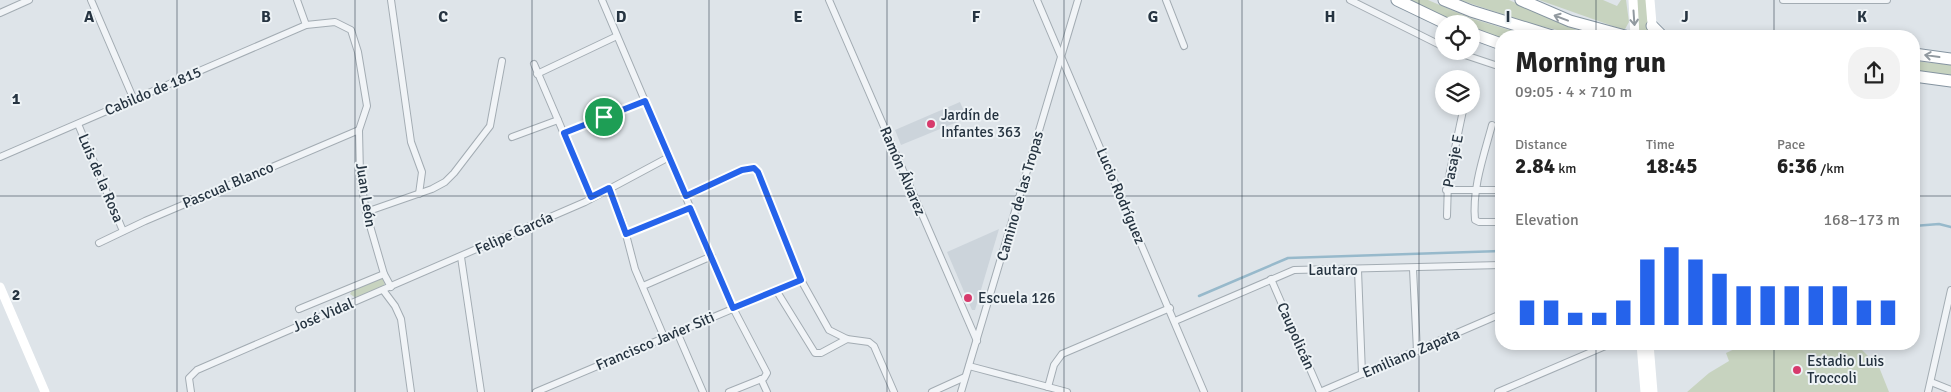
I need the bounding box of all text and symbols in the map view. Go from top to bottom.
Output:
text: A [84,7,95,27]
text: B [261,7,271,27]
text: C [438,7,448,27]
text: D [616,7,627,27]
text: E [793,7,803,27]
text: F [972,7,981,27]
text: G [1148,7,1158,27]
text: H [1325,7,1335,27]
text: I [1505,7,1511,27]
text: J [1681,7,1689,27]
text: K [1857,7,1867,27]
one-way arrow [1629,10,1639,26]
one-way arrow [1554,12,1569,21]
map controls [1435,15,1480,115]
button: locate [1435,15,1480,60]
text: Morning run [1515,46,1666,80]
button: share [1848,47,1900,99]
one-way arrow [1925,51,1941,61]
street label: Cabildo de 1815 [102,63,204,119]
button: layers [1435,70,1480,115]
text: 09:05 · 4 × 710 m [1515,82,1632,102]
text: 1 [12,89,21,109]
pin [583,96,625,138]
icon: arrive [590,103,618,131]
place label: Jardín de Infantes 363 [941,106,1021,141]
marker: Jardín de Infantes 363 [925,118,937,130]
street label: Ramón Álvarez [876,123,931,218]
street label: Camino de las Tropas [993,129,1047,263]
street label: Luis de la Rosa [74,131,128,225]
street label: Pasaje E [1439,133,1467,189]
text: Distance [1515,136,1567,153]
text: Time [1646,136,1675,153]
text: Pace [1777,136,1805,153]
street label: Lucio Rodríguez [1093,145,1149,247]
text: 2.84 [1515,153,1555,179]
text: 18:45 [1646,153,1698,179]
text: 6:36 [1777,153,1817,179]
street label: Pascual Blanco [180,158,276,212]
text: km [1555,160,1576,177]
text: /km [1817,160,1844,177]
street label: Juan León [352,162,380,228]
street label: Felipe García [472,208,556,258]
text: Elevation [1515,210,1579,230]
text: 168–173 m [1823,210,1900,230]
street label: Lautaro [1308,261,1358,279]
text: 2 [12,285,20,305]
place label: Escuela 126 [978,289,1055,307]
marker: Escuela 126 [962,292,974,304]
street label: José Vidal [290,294,356,336]
street label: Caupolicán [1273,300,1319,372]
street label: Francisco Javier Siti [593,308,717,374]
street label: Emiliano Zapata [1360,324,1462,382]
place label: Estadio Luis Troccoli [1807,352,1885,387]
marker: Estadio Luis Troccoli [1791,364,1803,376]

